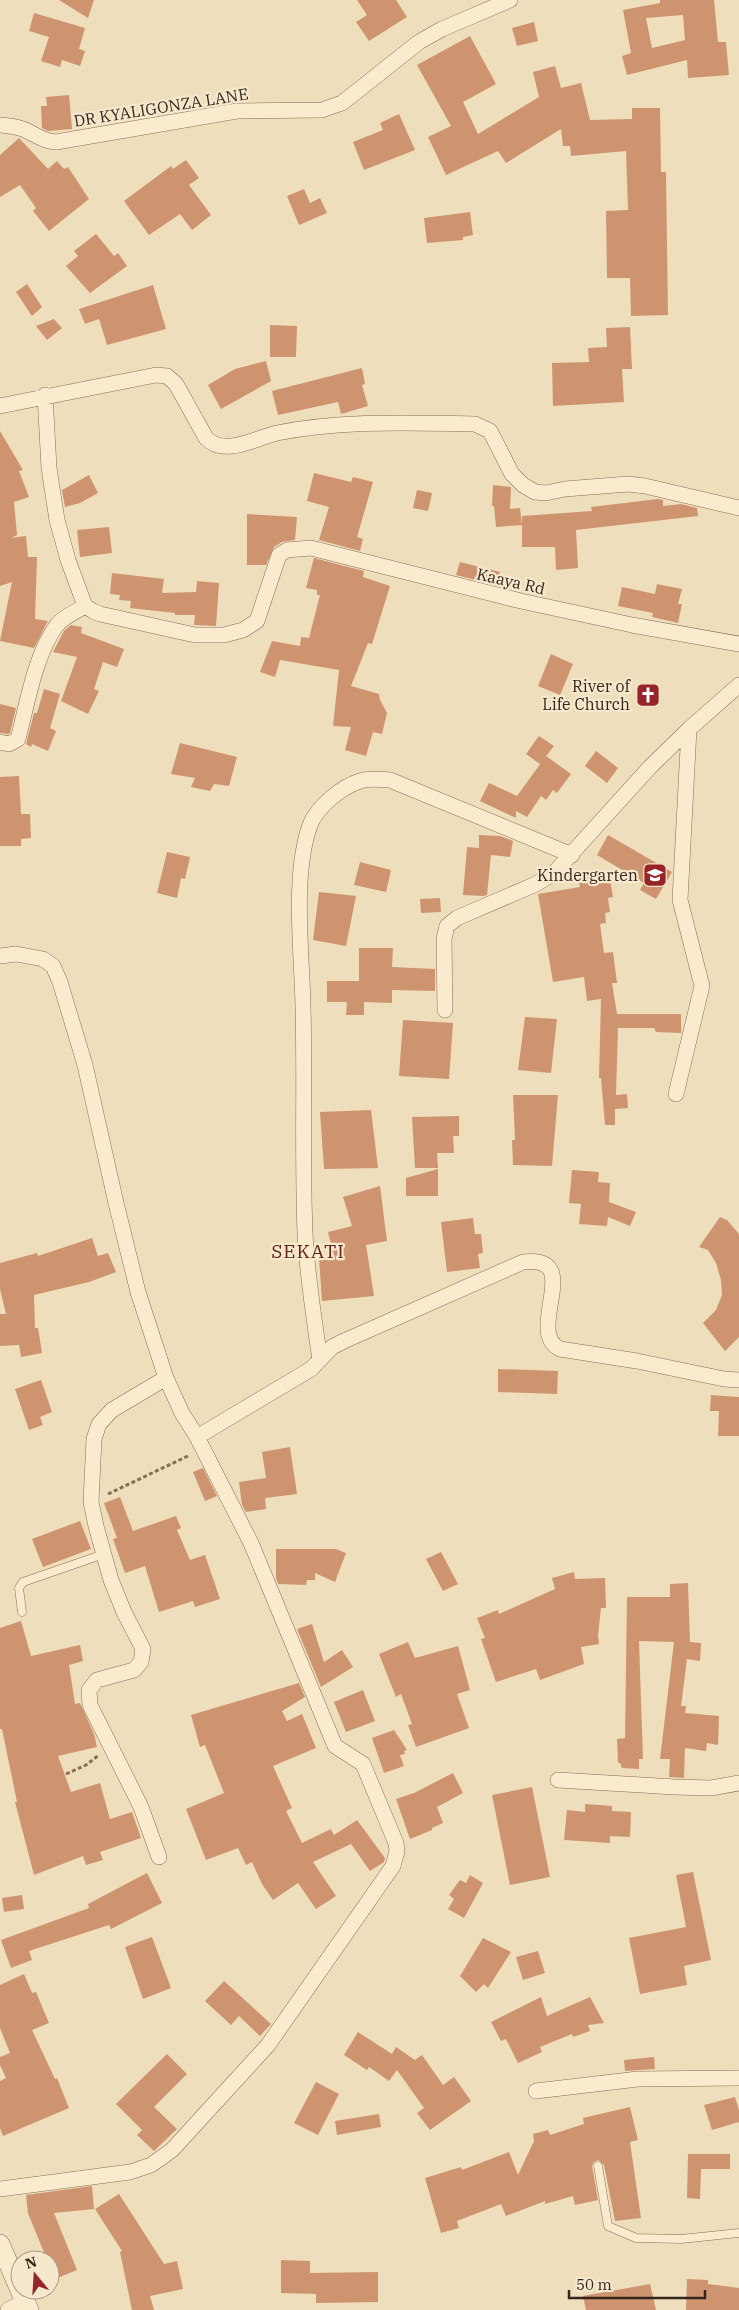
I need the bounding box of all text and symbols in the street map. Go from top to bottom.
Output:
street label: DR KYALIGONZA LANE [72,83,250,131]
street label: Kaaya Rd [475,563,547,599]
place label: River of Life Church [542,676,632,714]
church icon: River of Life Church [635,682,661,708]
school or university icon: Kindergarten [642,862,668,888]
place label: Kindergarten [537,865,638,885]
district label: SEKATI [271,1239,345,1263]
north arrow [10,2250,60,2300]
text: N [23,2252,39,2273]
scale bar [569,2268,705,2300]
text: 50 m [576,2275,612,2294]

